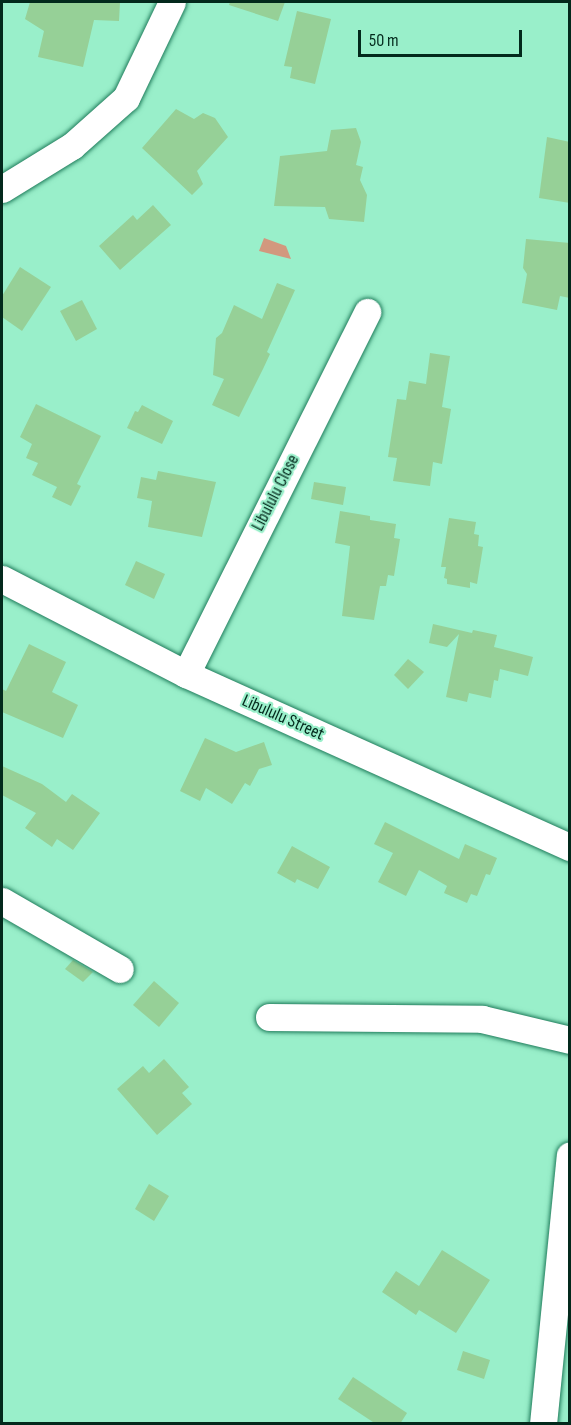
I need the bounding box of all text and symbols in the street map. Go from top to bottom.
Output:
scale bar [361,18,524,56]
text: 50 m [369,30,399,51]
street label: Libululu Close [248,451,304,535]
street label: Libululu Street [239,690,327,746]

